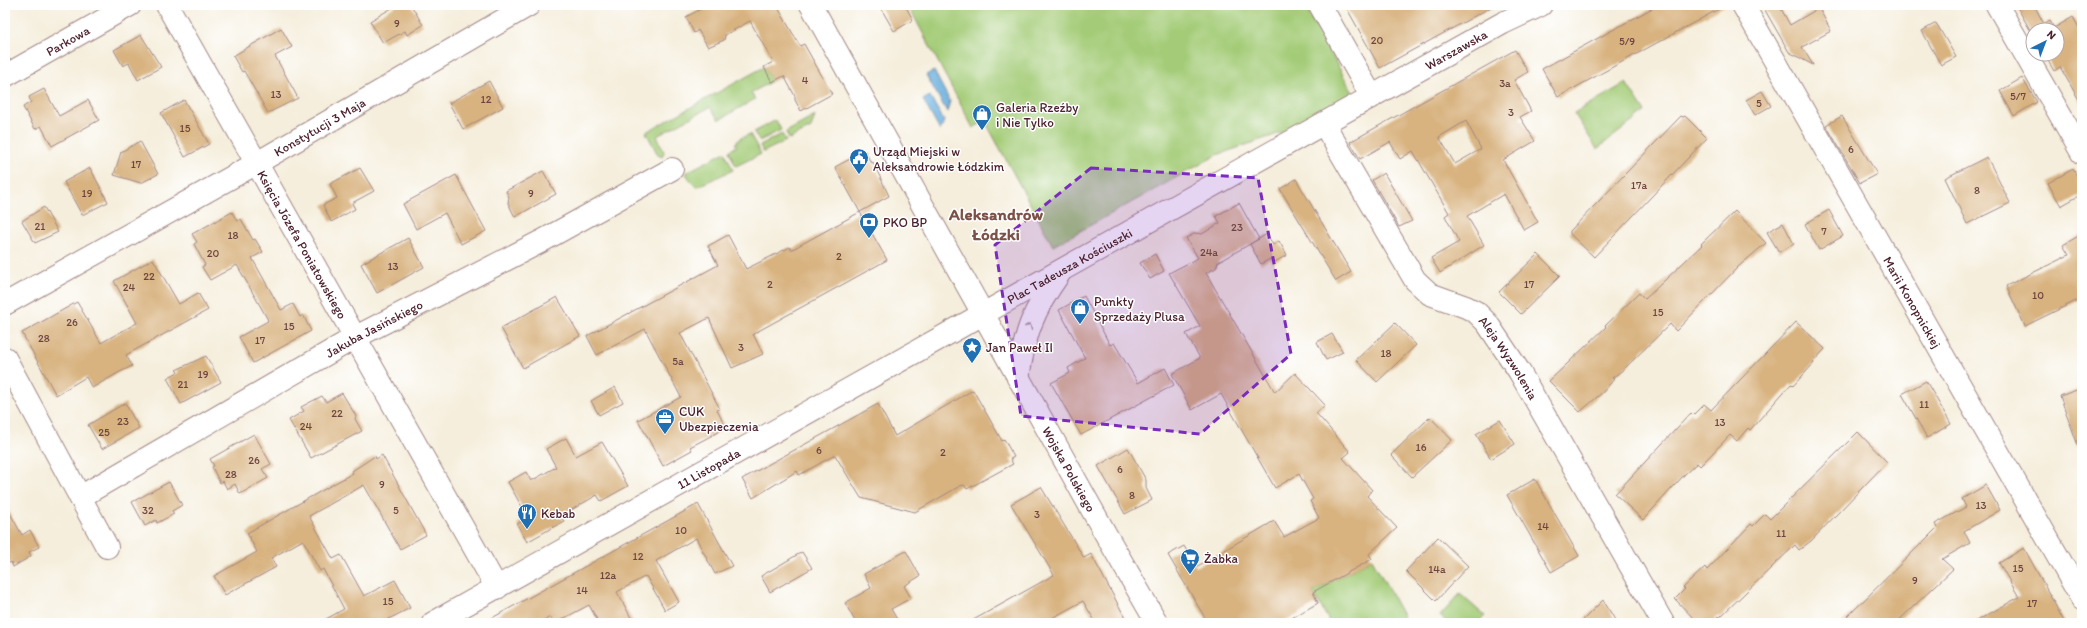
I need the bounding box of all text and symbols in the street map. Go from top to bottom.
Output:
house number: 9 [394,17,400,30]
street label: Parkowa [43,22,93,59]
north arrow [2025,22,2065,62]
street label: Warszawska [1422,26,1490,73]
text: N [2044,28,2058,42]
house number: 20 [1371,34,1384,47]
house number: 5/9 [1619,35,1635,48]
house number: 4 [802,74,809,87]
house number: 3a [1499,77,1511,90]
house number: 13 [270,88,282,101]
house number: 5/7 [2010,90,2026,103]
house number: 12 [481,93,492,106]
street label: Konstytucji 3 Maja [271,94,369,160]
house number: 5 [1756,97,1762,110]
place label: Galeria Rzeźby i Nie Tylko [996,100,1078,130]
shop icon: Galeria Rzeźby i Nie Tylko [971,103,993,131]
house number: 3 [1508,106,1514,119]
house number: 15 [180,122,191,135]
house number: 6 [1848,143,1854,156]
place label: Urząd Miejski w Aleksandrowie Łódzkim [873,144,1005,174]
public building icon: Urząd Miejski w Aleksandrowie Łódzkim [848,147,870,175]
house number: 17 [131,158,142,171]
street label: Księcia Józefa Poniatowskiego [254,168,350,322]
house number: 17a [1631,179,1647,192]
house number: 8 [1974,184,1980,197]
house number: 19 [82,187,93,200]
house number: 9 [528,187,534,200]
district label: Aleksandrów Łódzki [948,204,1044,244]
bank icon: PKO BP [858,211,880,239]
place label: PKO BP [883,215,927,230]
house number: 21 [35,220,45,233]
house number: 23 [1231,221,1243,234]
street label: Plac Tadeusza Kościuszki [1004,225,1135,307]
house number: 7 [1821,225,1827,238]
house number: 18 [227,229,239,242]
house number: 24a [1200,246,1218,259]
house number: 20 [207,247,220,260]
house number: 2 [836,250,842,263]
street label: Marii Konopnickiej [1880,254,1944,351]
house number: 13 [387,260,399,273]
house number: 22 [143,270,155,283]
house number: 2 [767,278,773,291]
house number: 17 [1524,278,1535,291]
house number: 24 [123,281,136,294]
house number: 10 [2032,289,2044,302]
place label: Punkty Sprzedaży Plusa [1094,294,1185,324]
street label: Jakuba Jasińskiego [323,297,426,361]
shop icon: Punkty Sprzedaży Plusa [1069,297,1091,325]
house number: 15 [1653,306,1664,319]
street label: Aleja Wyzwolenia [1476,313,1541,403]
house number: 26 [66,316,78,329]
house number: 15 [284,320,295,333]
one-way arrow [1024,322,1032,330]
house number: 28 [38,332,50,345]
house number: 17 [255,334,266,347]
place icon: Jan Paweł II [961,336,983,364]
place label: Jan Paweł II [986,340,1053,355]
house number: 3 [738,341,744,354]
house number: 18 [1380,347,1392,360]
house number: 5a [672,355,684,368]
house number: 19 [198,368,209,381]
house number: 21 [178,378,188,391]
house number: 11 [1919,398,1929,411]
place label: CUK Ubezpieczenia [679,404,759,434]
house number: 22 [331,407,343,420]
office icon: CUK Ubezpieczenia [654,407,676,435]
house number: 23 [117,415,129,428]
house number: 13 [1714,416,1726,429]
house number: 24 [300,420,313,433]
street label: Wojska Polskiego [1039,424,1099,515]
house number: 25 [98,426,110,439]
house number: 16 [1416,441,1427,454]
house number: 6 [816,444,822,457]
street label: 11 Listopada [675,445,743,492]
house number: 2 [940,446,946,459]
house number: 26 [248,454,260,467]
house number: 6 [1117,463,1123,476]
house number: 28 [225,468,237,481]
house number: 9 [379,478,385,491]
house number: 8 [1129,489,1135,502]
house number: 13 [1975,499,1987,512]
restaurant icon: Kebab [516,502,538,530]
house number: 32 [142,504,154,517]
house number: 5 [393,504,399,517]
place label: Kebab [541,506,576,521]
house number: 3 [1034,508,1040,521]
house number: 14 [1537,520,1549,533]
house number: 10 [675,524,687,537]
house number: 11 [1776,527,1786,540]
supermarket icon: Żabka [1179,547,1201,575]
house number: 12 [633,550,644,563]
place label: Żabka [1204,551,1239,566]
house number: 15 [2013,562,2024,575]
house number: 14a [1428,563,1446,576]
house number: 12a [600,569,617,582]
house number: 9 [1912,574,1918,587]
house number: 14 [576,584,588,597]
house number: 15 [383,595,394,608]
house number: 17 [2027,597,2038,610]

